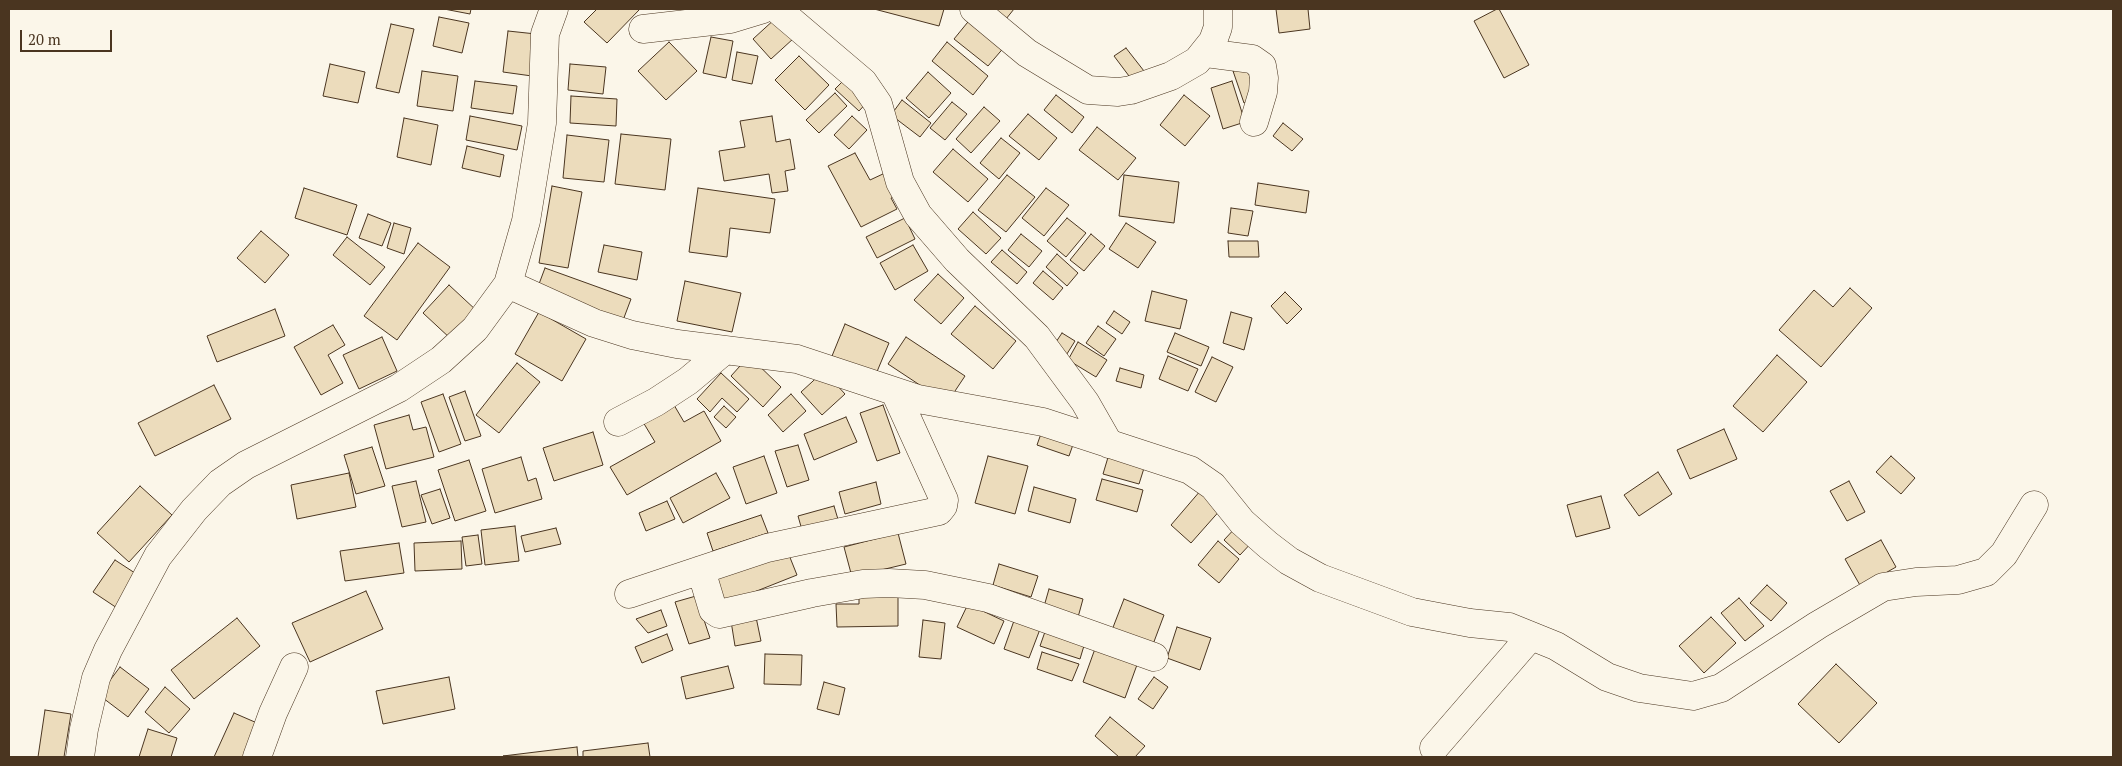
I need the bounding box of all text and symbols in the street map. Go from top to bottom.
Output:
scale bar [22,20,115,52]
text: 20 m [28,29,61,49]

